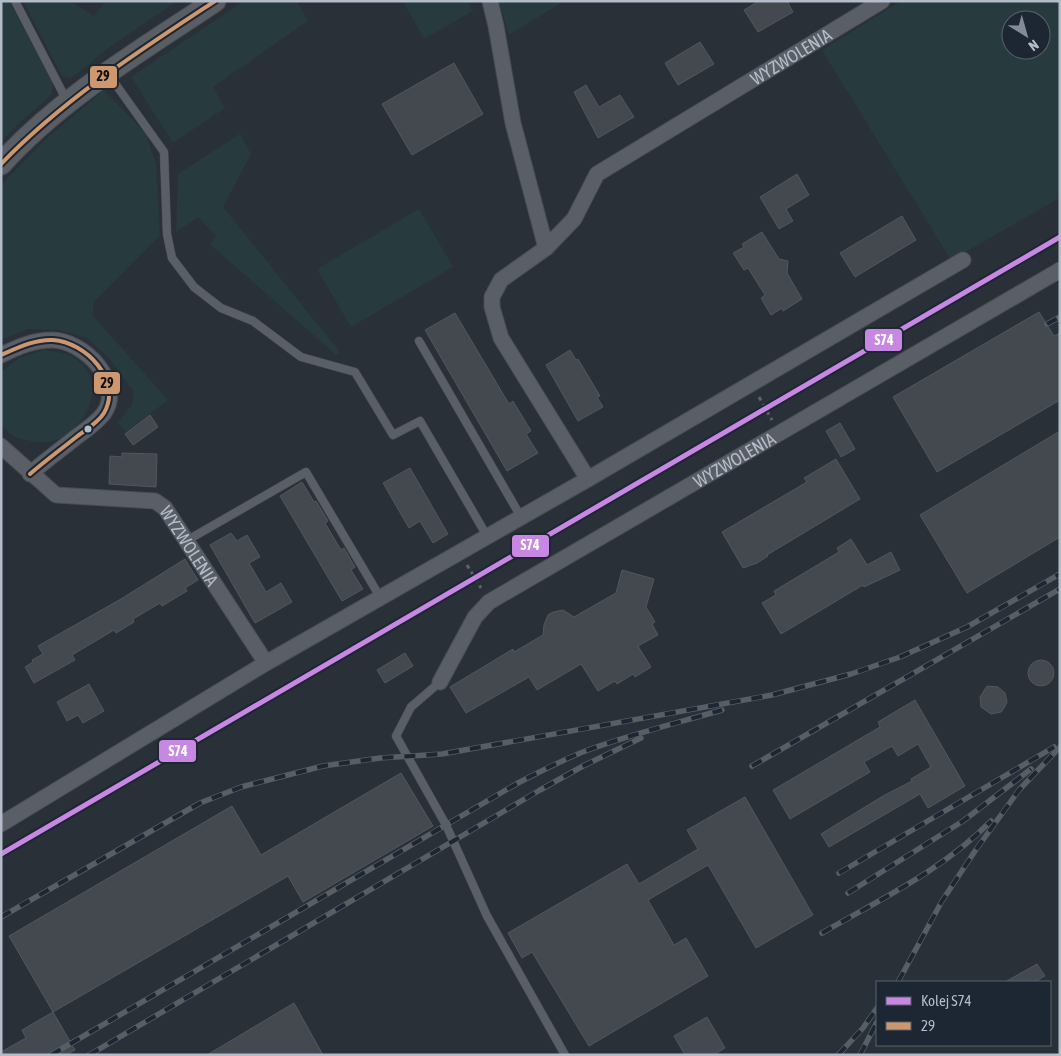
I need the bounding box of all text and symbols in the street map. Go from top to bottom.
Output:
north arrow [1001,10,1051,60]
street label: WYZWOLENIA [746,24,835,89]
text: N [1026,37,1042,54]
line badge: 29 [89,65,118,89]
text: 29 [96,68,110,84]
line badge: S74 [864,328,903,352]
text: S74 [874,332,894,348]
line badge: 29 [93,371,121,395]
text: 29 [100,375,114,391]
unlabelled marker [83,424,93,434]
street label: WYZWOLENIA [689,427,779,491]
street label: WYZWOLENIA [156,502,223,590]
line badge: S74 [511,534,550,558]
text: S74 [520,537,540,553]
line badge: S74 [158,739,197,763]
text: S74 [168,743,188,759]
legend [876,981,1051,1046]
text: Kolej S74 [921,992,972,1009]
text: 29 [921,1017,935,1034]

